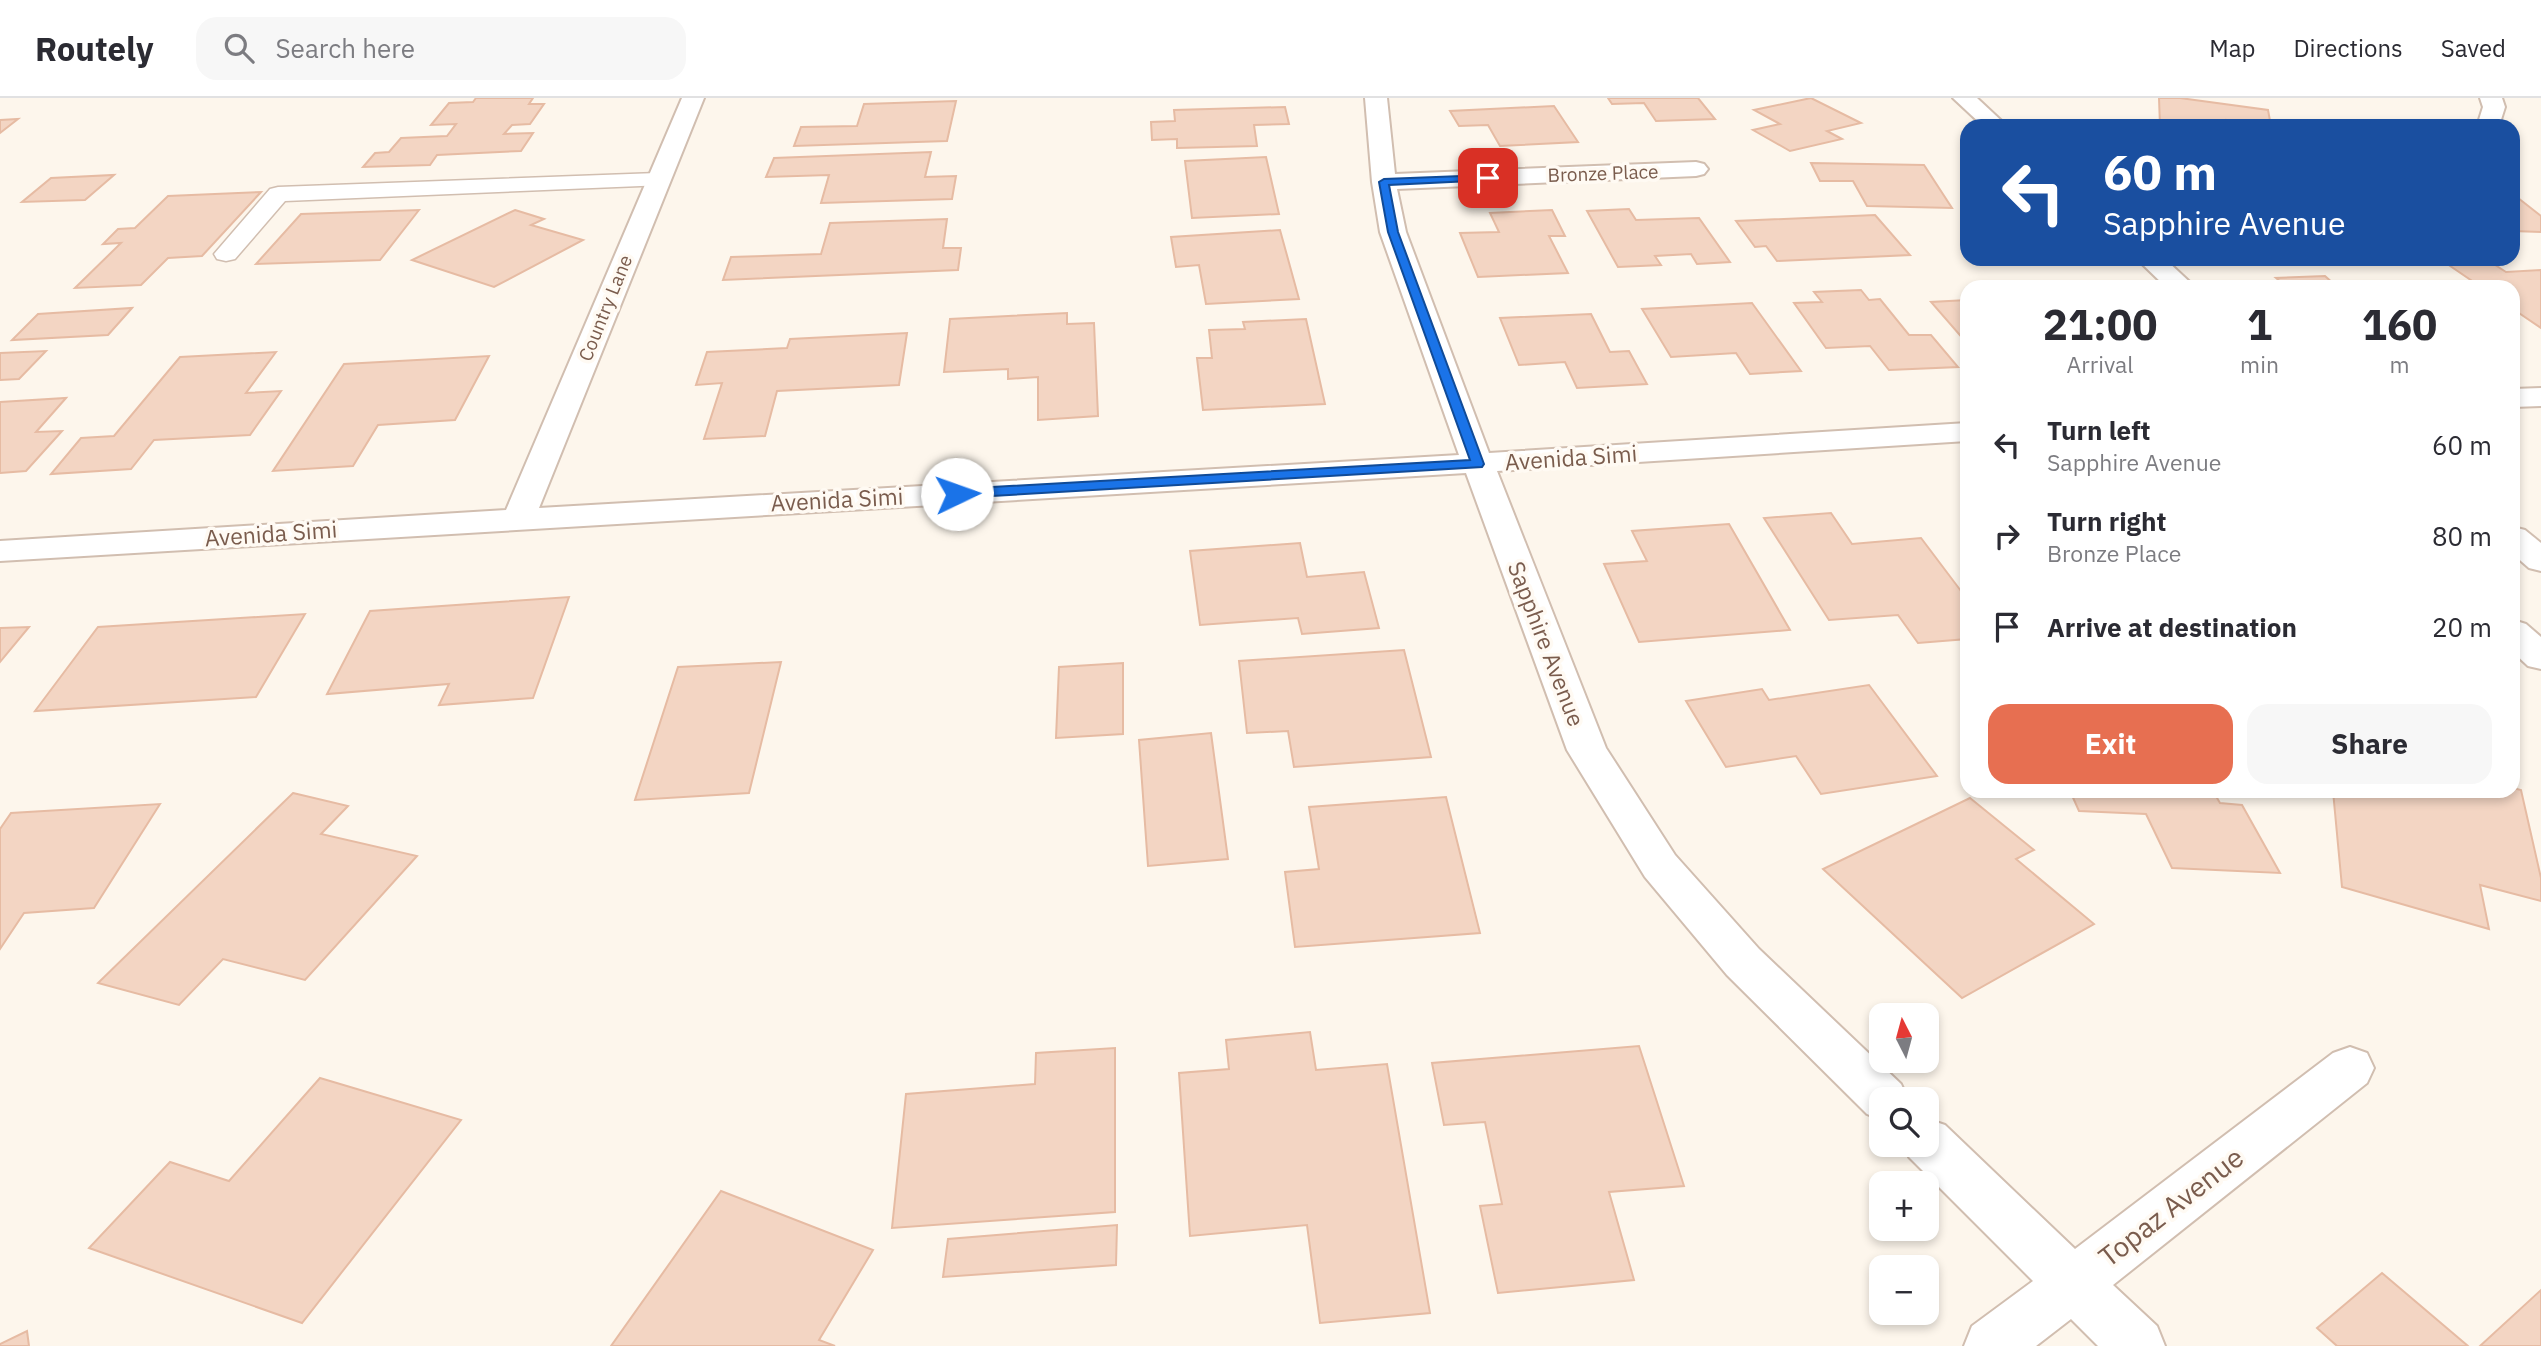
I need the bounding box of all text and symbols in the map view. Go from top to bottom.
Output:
search box [196,17,686,80]
text: Routely [35,27,154,70]
icon: search [220,29,258,67]
text: Search here [276,31,415,65]
text: Map [2209,32,2255,64]
text: Directions [2293,32,2403,64]
text: Saved [2441,32,2506,64]
text: 60 m [2103,140,2217,203]
icon: left [1988,147,2079,238]
pin [1458,148,1518,208]
icon: arrive [1469,159,1507,197]
street label: Bronze Place [1547,159,1659,187]
text: Sapphire Avenue [2103,202,2346,244]
street label: Country Lane [573,251,637,365]
text: 21:00 [2043,297,2157,352]
text: 1 [2247,297,2272,352]
text: 160 [2362,297,2437,352]
text: Arrival [2067,349,2134,379]
text: min [2240,349,2279,379]
text: m [2389,349,2410,379]
text: Turn left [2047,413,2150,447]
icon: left [1988,426,2026,464]
text: 60 m [2432,428,2492,462]
street label: Avenida Simi [1504,437,1638,477]
text: Sapphire Avenue [2047,447,2221,477]
position arrow [920,457,994,531]
street label: Avenida Simi [770,481,904,517]
text: Turn right [2047,504,2166,538]
street label: Avenida Simi [204,513,338,553]
icon: right [1988,517,2026,555]
text: 80 m [2432,519,2492,553]
text: Bronze Place [2047,538,2181,568]
street label: Sapphire Avenue [1502,557,1592,730]
icon: arrive [1988,608,2026,646]
text: Arrive at destination [2047,610,2297,644]
text: 20 m [2432,610,2492,644]
button: Exit [1988,704,2233,784]
button: Share [2247,704,2492,784]
north arrow [1869,1003,1939,1073]
map controls [1869,1003,1939,1325]
button: search [1869,1087,1939,1157]
street label: Topaz Avenue [2091,1138,2251,1275]
button: + [1869,1171,1939,1241]
button: − [1869,1255,1939,1325]

